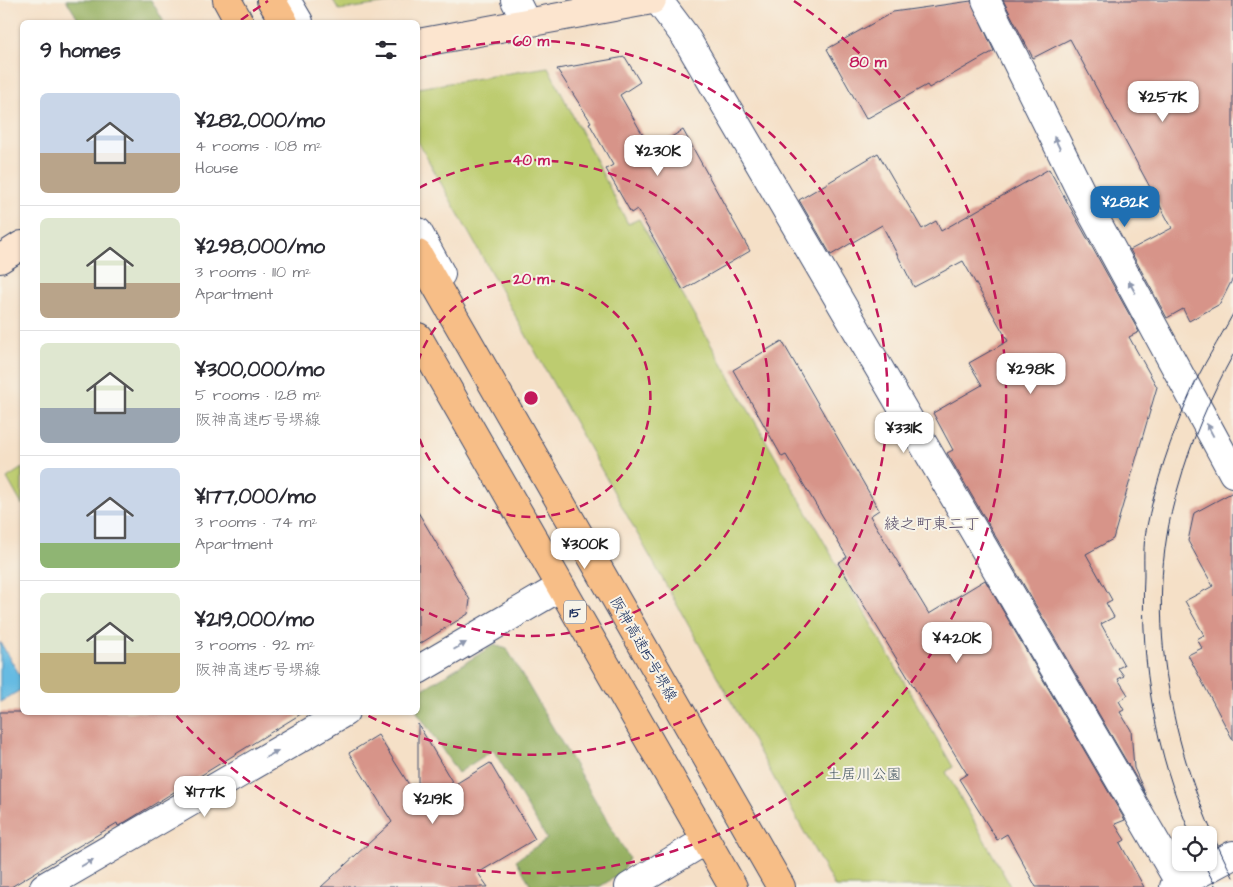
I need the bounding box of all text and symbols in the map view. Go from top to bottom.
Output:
text: 60 m [513,31,550,52]
text: 9 homes [40,36,121,65]
icon: filters [372,36,400,64]
text: 80 m [850,52,887,73]
pin: ¥257K [1128,80,1198,123]
text: ¥257K [1139,86,1187,108]
text: ¥282,000/mo [195,106,325,135]
icon: home [80,113,140,173]
pin: ¥230K [623,134,693,177]
text: 4 rooms · 108 m² [195,135,322,157]
one-way arrow [1053,136,1061,150]
text: ¥230K [635,140,681,162]
text: 40 m [512,150,550,171]
text: House [195,157,239,179]
pin: ¥282K [1090,186,1160,228]
text: ¥282K [1102,191,1148,213]
text: ¥298,000/mo [195,232,325,261]
icon: home [80,238,140,298]
text: 3 rooms · 110 m² [195,261,311,283]
text: 20 m [512,269,549,290]
one-way arrow [1128,280,1137,294]
text: Apartment [195,283,273,305]
pin: ¥298K [996,352,1066,395]
text: ¥300,000/mo [195,355,325,384]
text: ¥298K [1008,358,1054,380]
icon: home [80,363,140,423]
text: 5 rooms · 128 m² [195,384,322,406]
centre of rings [522,389,540,407]
text: 阪神高速15号堺線 [195,409,320,431]
pin: ¥331K [869,412,939,454]
text: ¥331K [886,417,922,439]
one-way arrow [1206,422,1214,437]
text: ¥177,000/mo [195,482,316,511]
icon: home [80,488,140,548]
text: 3 rooms · 74 m² [195,511,318,533]
district label: 綾之町東二丁 [884,513,980,535]
pin: ¥300K [550,528,620,570]
text: Apartment [195,533,273,555]
text: ¥300K [562,533,608,555]
street label: 阪神高速15号堺線 [605,593,682,705]
road number: 15 [564,600,586,624]
text: ¥219,000/mo [195,605,314,634]
icon: home [80,613,140,673]
pin: ¥420K [922,622,992,664]
text: ¥420K [933,627,981,649]
text: 3 rooms · 92 m² [195,634,315,656]
one-way arrow [453,641,466,650]
text: 阪神高速15号堺線 [195,659,320,681]
one-way arrow [266,750,279,759]
park label: 土居川公園 [826,764,902,785]
pin: ¥177K [170,776,240,818]
text: ¥177K [185,781,225,803]
pin: ¥219K [398,782,468,825]
text: ¥219K [414,788,452,810]
map controls [1172,826,1217,871]
button: locate [1172,826,1217,871]
one-way arrow [80,858,93,867]

